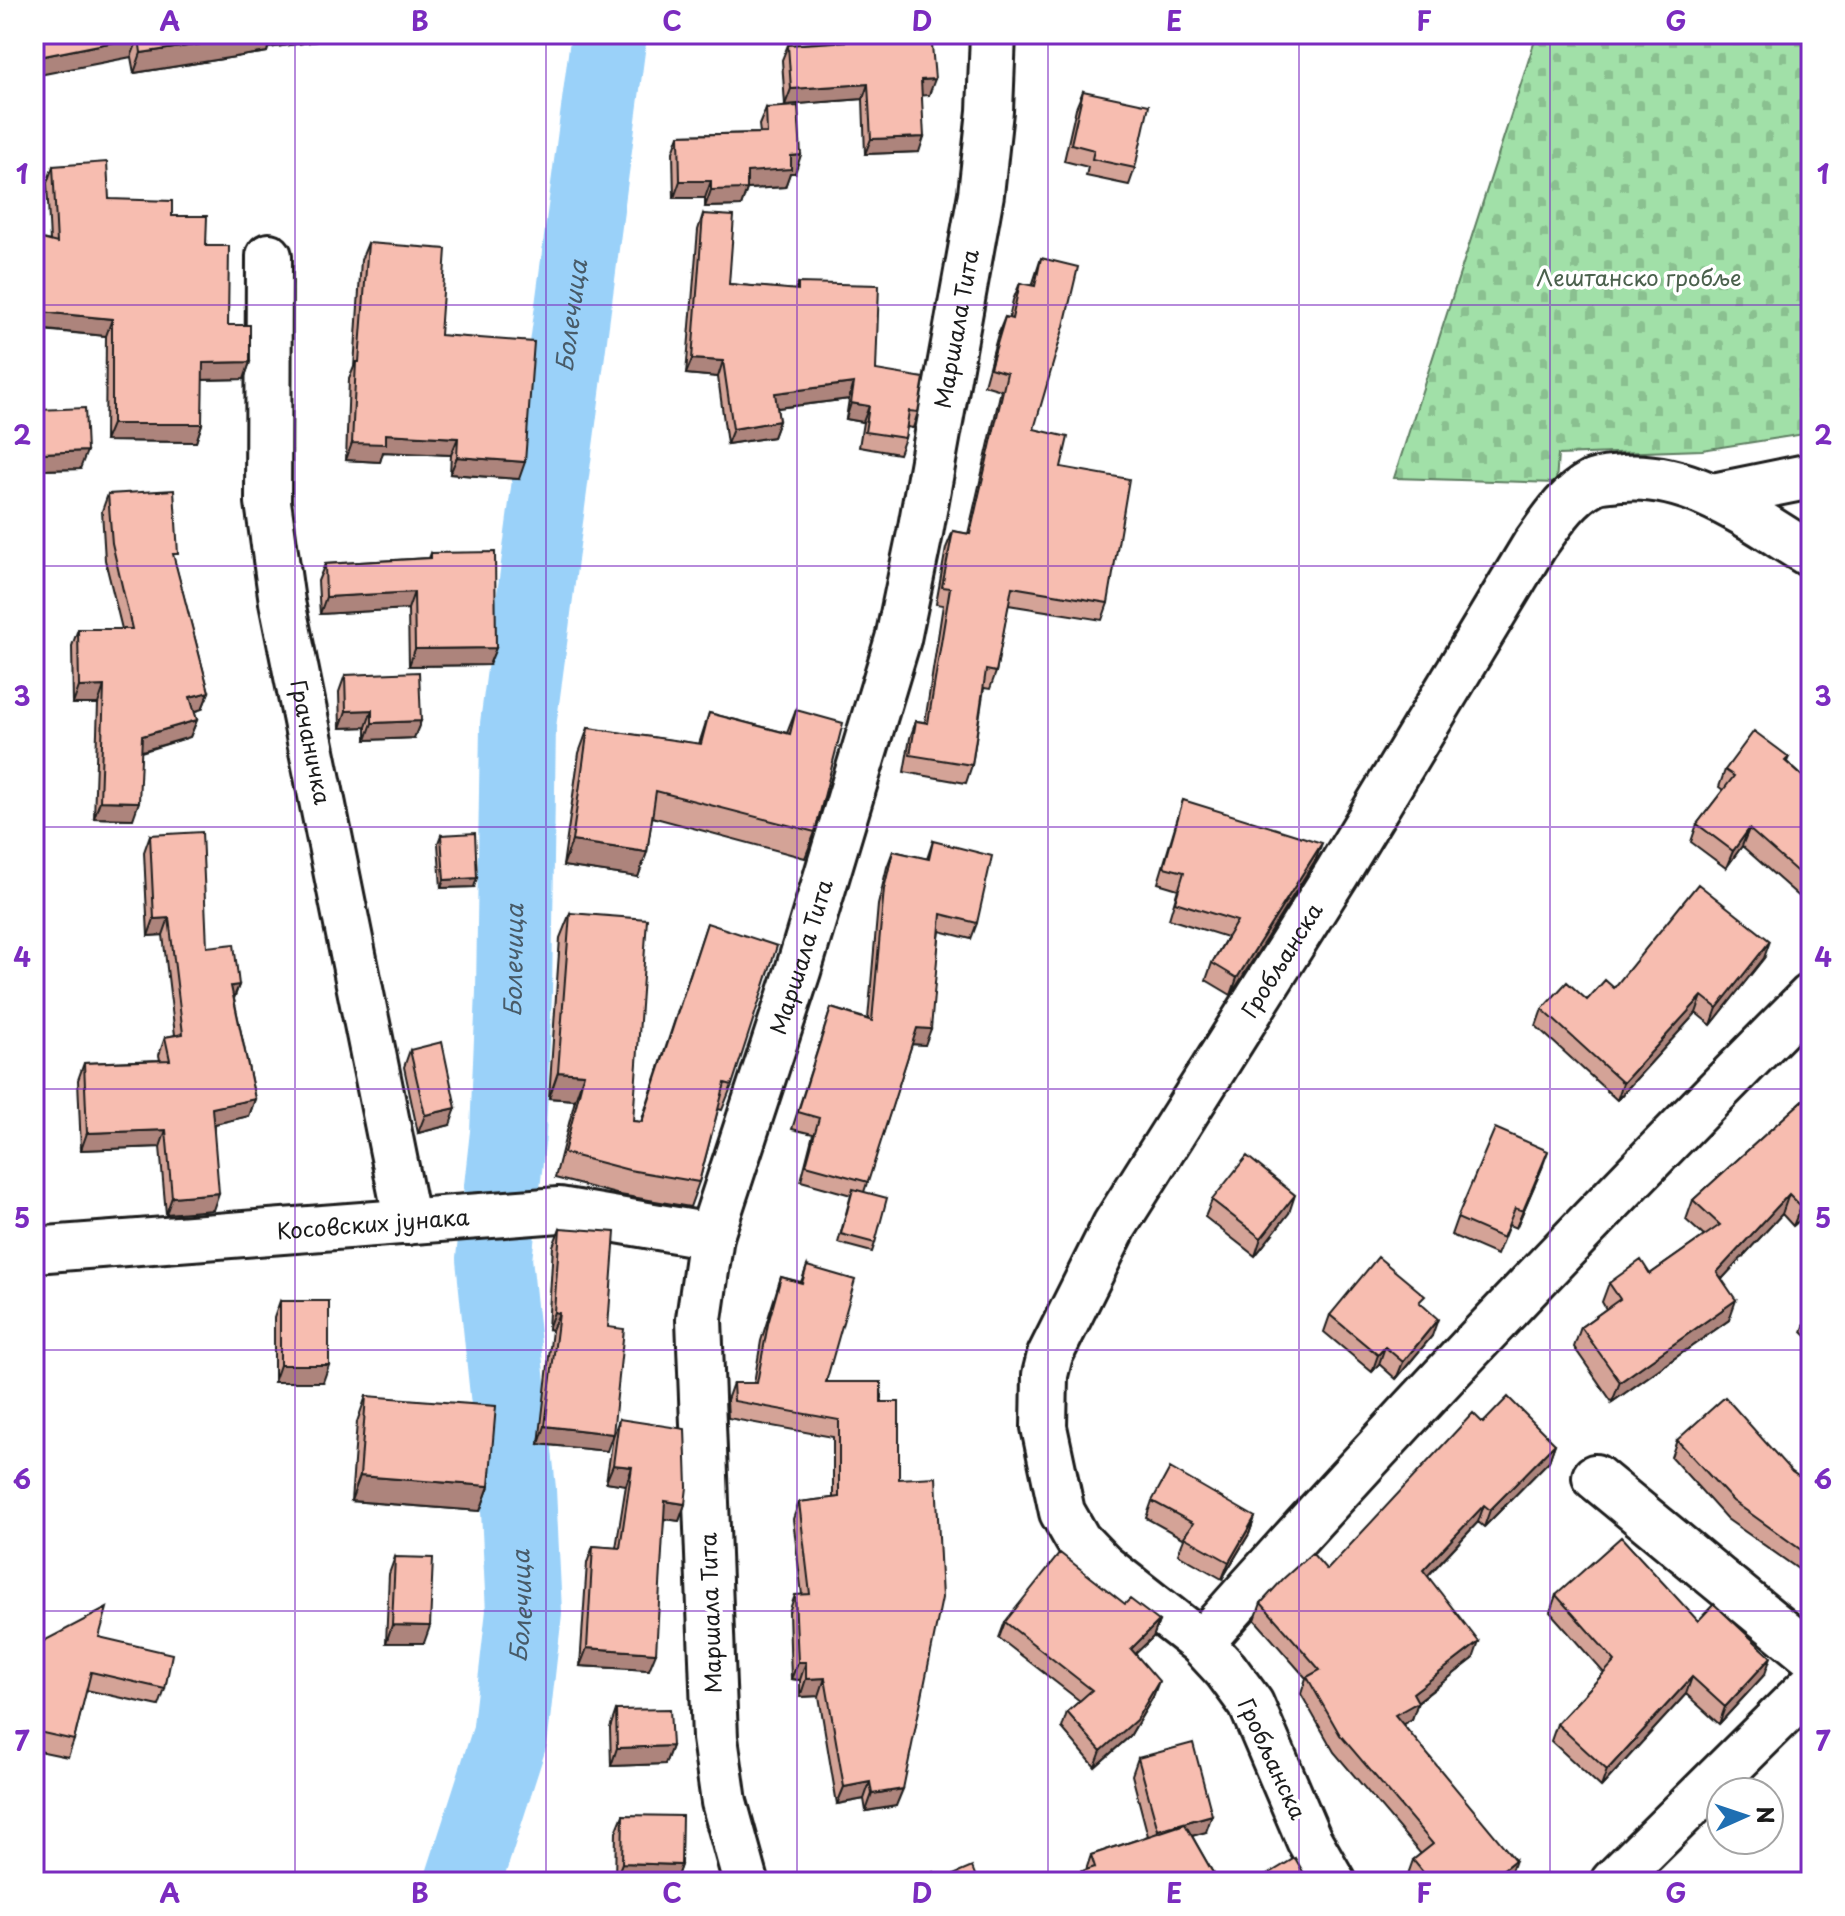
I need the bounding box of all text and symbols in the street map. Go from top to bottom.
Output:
text: A [160,1,180,40]
text: B [411,1,429,40]
text: C [662,1,682,40]
text: D [912,1,932,40]
text: E [1166,1,1182,40]
text: F [1416,1,1432,40]
text: G [1665,1,1687,40]
text: 1 [16,154,28,193]
text: 1 [1817,154,1829,193]
street label: Маршала Тита [925,246,986,411]
water label: Болечица [545,257,595,374]
park label: Лештанско гробље [1536,260,1742,293]
text: 2 [13,415,31,454]
text: 2 [1814,415,1832,454]
text: 3 [13,676,31,715]
text: 3 [1814,676,1832,715]
street label: Грачаничка [283,677,340,807]
street label: Маршала Тита [760,875,840,1039]
street label: Гробљанска [1232,895,1330,1023]
water label: Болечица [493,903,531,1017]
text: 4 [13,937,31,976]
text: 4 [1814,937,1832,976]
text: 5 [14,1198,30,1237]
text: 5 [1815,1198,1831,1237]
street label: Косовских јунака [276,1199,470,1246]
text: 6 [13,1459,31,1498]
text: 6 [1814,1459,1832,1498]
street label: Маршала Тита [690,1532,729,1694]
water label: Болечица [498,1548,541,1664]
street label: Гробљанска [1231,1692,1316,1825]
text: 7 [15,1721,30,1760]
text: 7 [1816,1721,1831,1760]
north arrow [1705,1776,1785,1856]
text: N [1750,1805,1783,1824]
text: A [160,1873,180,1912]
text: B [411,1873,429,1912]
text: C [662,1873,682,1912]
text: D [912,1873,932,1912]
text: E [1166,1873,1182,1912]
text: F [1416,1873,1432,1912]
text: G [1665,1873,1687,1912]

